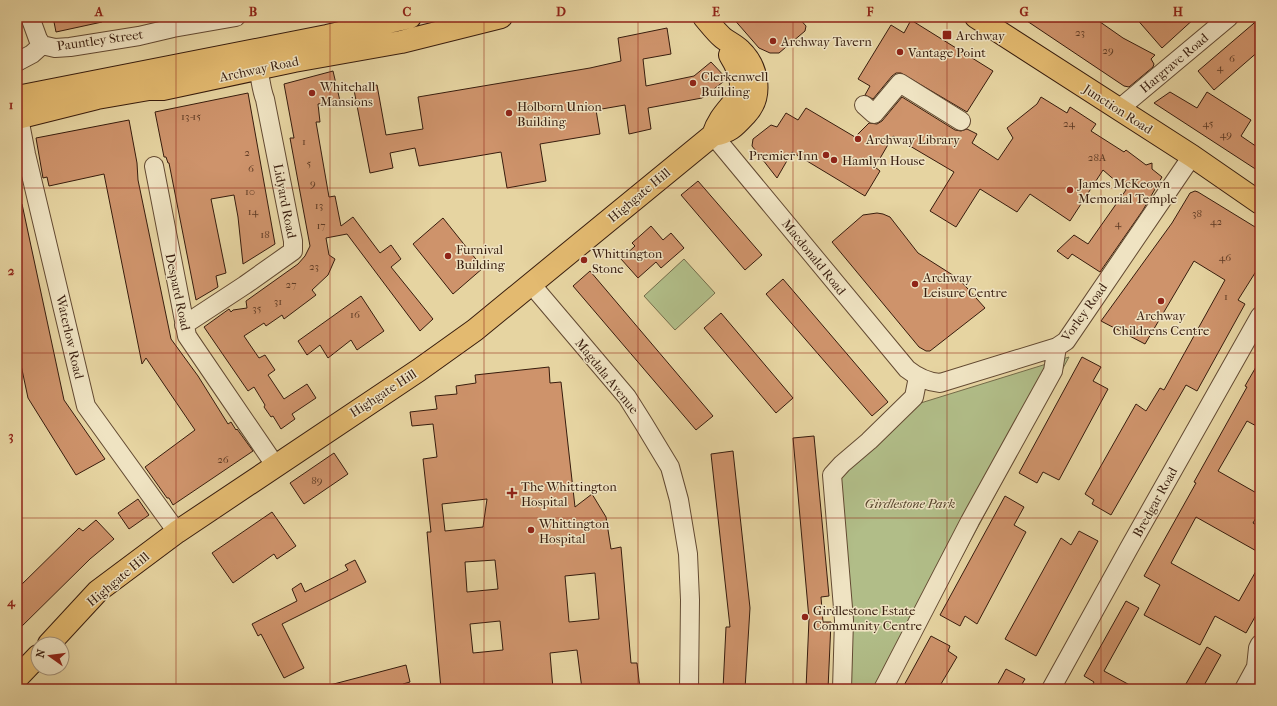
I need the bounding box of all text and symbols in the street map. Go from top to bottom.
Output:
text: A [94,4,104,19]
text: B [249,4,258,19]
text: C [403,4,412,19]
text: D [556,4,566,19]
text: E [712,4,720,19]
text: F [866,4,874,19]
text: G [1019,4,1029,19]
text: H [1173,4,1184,19]
street label: Pauntley Street [56,26,144,53]
house number: 23 [1075,26,1085,39]
place label: Archway [955,28,1006,43]
marker: Archway [941,29,953,41]
street label: Hargrave Road [1137,30,1212,96]
place label: Archway Tavern [780,34,872,49]
marker: Archway Tavern [768,36,778,46]
house number: 29 [1102,44,1114,57]
place label: Vantage Point [907,45,986,60]
marker: Vantage Point [895,47,905,57]
house number: 6 [1229,52,1235,65]
street label: Archway Road [217,53,301,85]
house number: 4 [1217,61,1224,74]
place label: Clerkenwell Building [701,69,769,99]
marker: Clerkenwell Building [688,78,698,88]
place label: Whitehall Mansions [319,79,376,109]
street label: Junction Road [1080,81,1156,137]
marker: Whitehall Mansions [307,88,317,98]
text: 1 [9,97,14,112]
place label: Holborn Union Building [517,99,602,129]
marker: Holborn Union Building [504,108,514,118]
house number: 13-15 [181,110,201,123]
house number: 24 [1063,117,1076,130]
house number: 45 [1203,117,1214,130]
house number: 49 [1220,128,1232,141]
place label: Archway Library [865,132,961,147]
marker: Archway Library [853,134,863,144]
house number: 1 [302,135,306,148]
house number: 2 [244,146,250,159]
place label: Premier Inn [749,148,818,163]
marker: Premier Inn [821,150,831,160]
house number: 28A [1088,151,1107,164]
place label: Hamlyn House [842,153,925,168]
marker: Hamlyn House [829,155,839,165]
house number: 5 [307,157,312,170]
house number: 6 [248,162,254,175]
street label: Lidyard Road [270,163,300,240]
street label: Highgate Hill [605,164,673,225]
place label: James McKeown Memorial Temple [1077,176,1178,206]
house number: 9 [310,177,316,190]
house number: 10 [245,185,255,198]
marker: James McKeown Memorial Temple [1065,185,1075,195]
house number: 13 [315,199,323,212]
house number: 14 [248,205,259,218]
house number: 38 [1192,207,1202,220]
house number: 42 [1210,215,1222,228]
street label: Macdonald Road [779,216,850,299]
house number: 4 [1115,217,1122,230]
house number: 17 [316,219,326,232]
house number: 18 [260,228,270,241]
place label: Furnival Building [456,242,506,272]
place label: Whittington Stone [591,246,663,276]
marker: Furnival Building [443,251,453,261]
house number: 46 [1219,251,1231,264]
street label: Despard Road [163,252,194,333]
marker: Whittington Stone [579,255,589,265]
house number: 23 [309,260,319,273]
text: 2 [8,263,15,278]
place label: Archway Leisure Centre [922,270,1008,300]
house number: 27 [286,278,296,291]
marker: Archway Leisure Centre [910,279,920,289]
street label: Vorley Road [1057,279,1111,345]
house number: 1 [1224,290,1228,303]
street label: Waterlow Road [53,293,87,381]
house number: 31 [274,295,282,308]
marker: Archway Childrens Centre [1156,296,1166,306]
house number: 35 [252,302,262,315]
house number: 16 [350,308,360,321]
place label: Archway Childrens Centre [1113,308,1210,338]
street label: Magdala Avenue [572,335,642,417]
street label: Highgate Hill [347,366,419,420]
text: 3 [8,428,14,444]
house number: 26 [217,453,229,466]
street label: Bredgar Road [1130,464,1181,540]
house number: 89 [311,474,323,487]
place label: The Whittington Hospital [521,479,617,509]
marker: The Whittington Hospital [506,487,518,499]
park label: Girdlestone Park [865,496,955,511]
place label: Whittington Hospital [538,516,610,546]
marker: Whittington Hospital [526,525,536,535]
street label: Highgate Hill [84,548,152,609]
text: 4 [6,594,16,610]
place label: Girdlestone Estate Community Centre [813,603,923,633]
marker: Girdlestone Estate Community Centre [800,612,810,622]
north arrow [30,636,70,676]
text: N [33,647,48,659]

